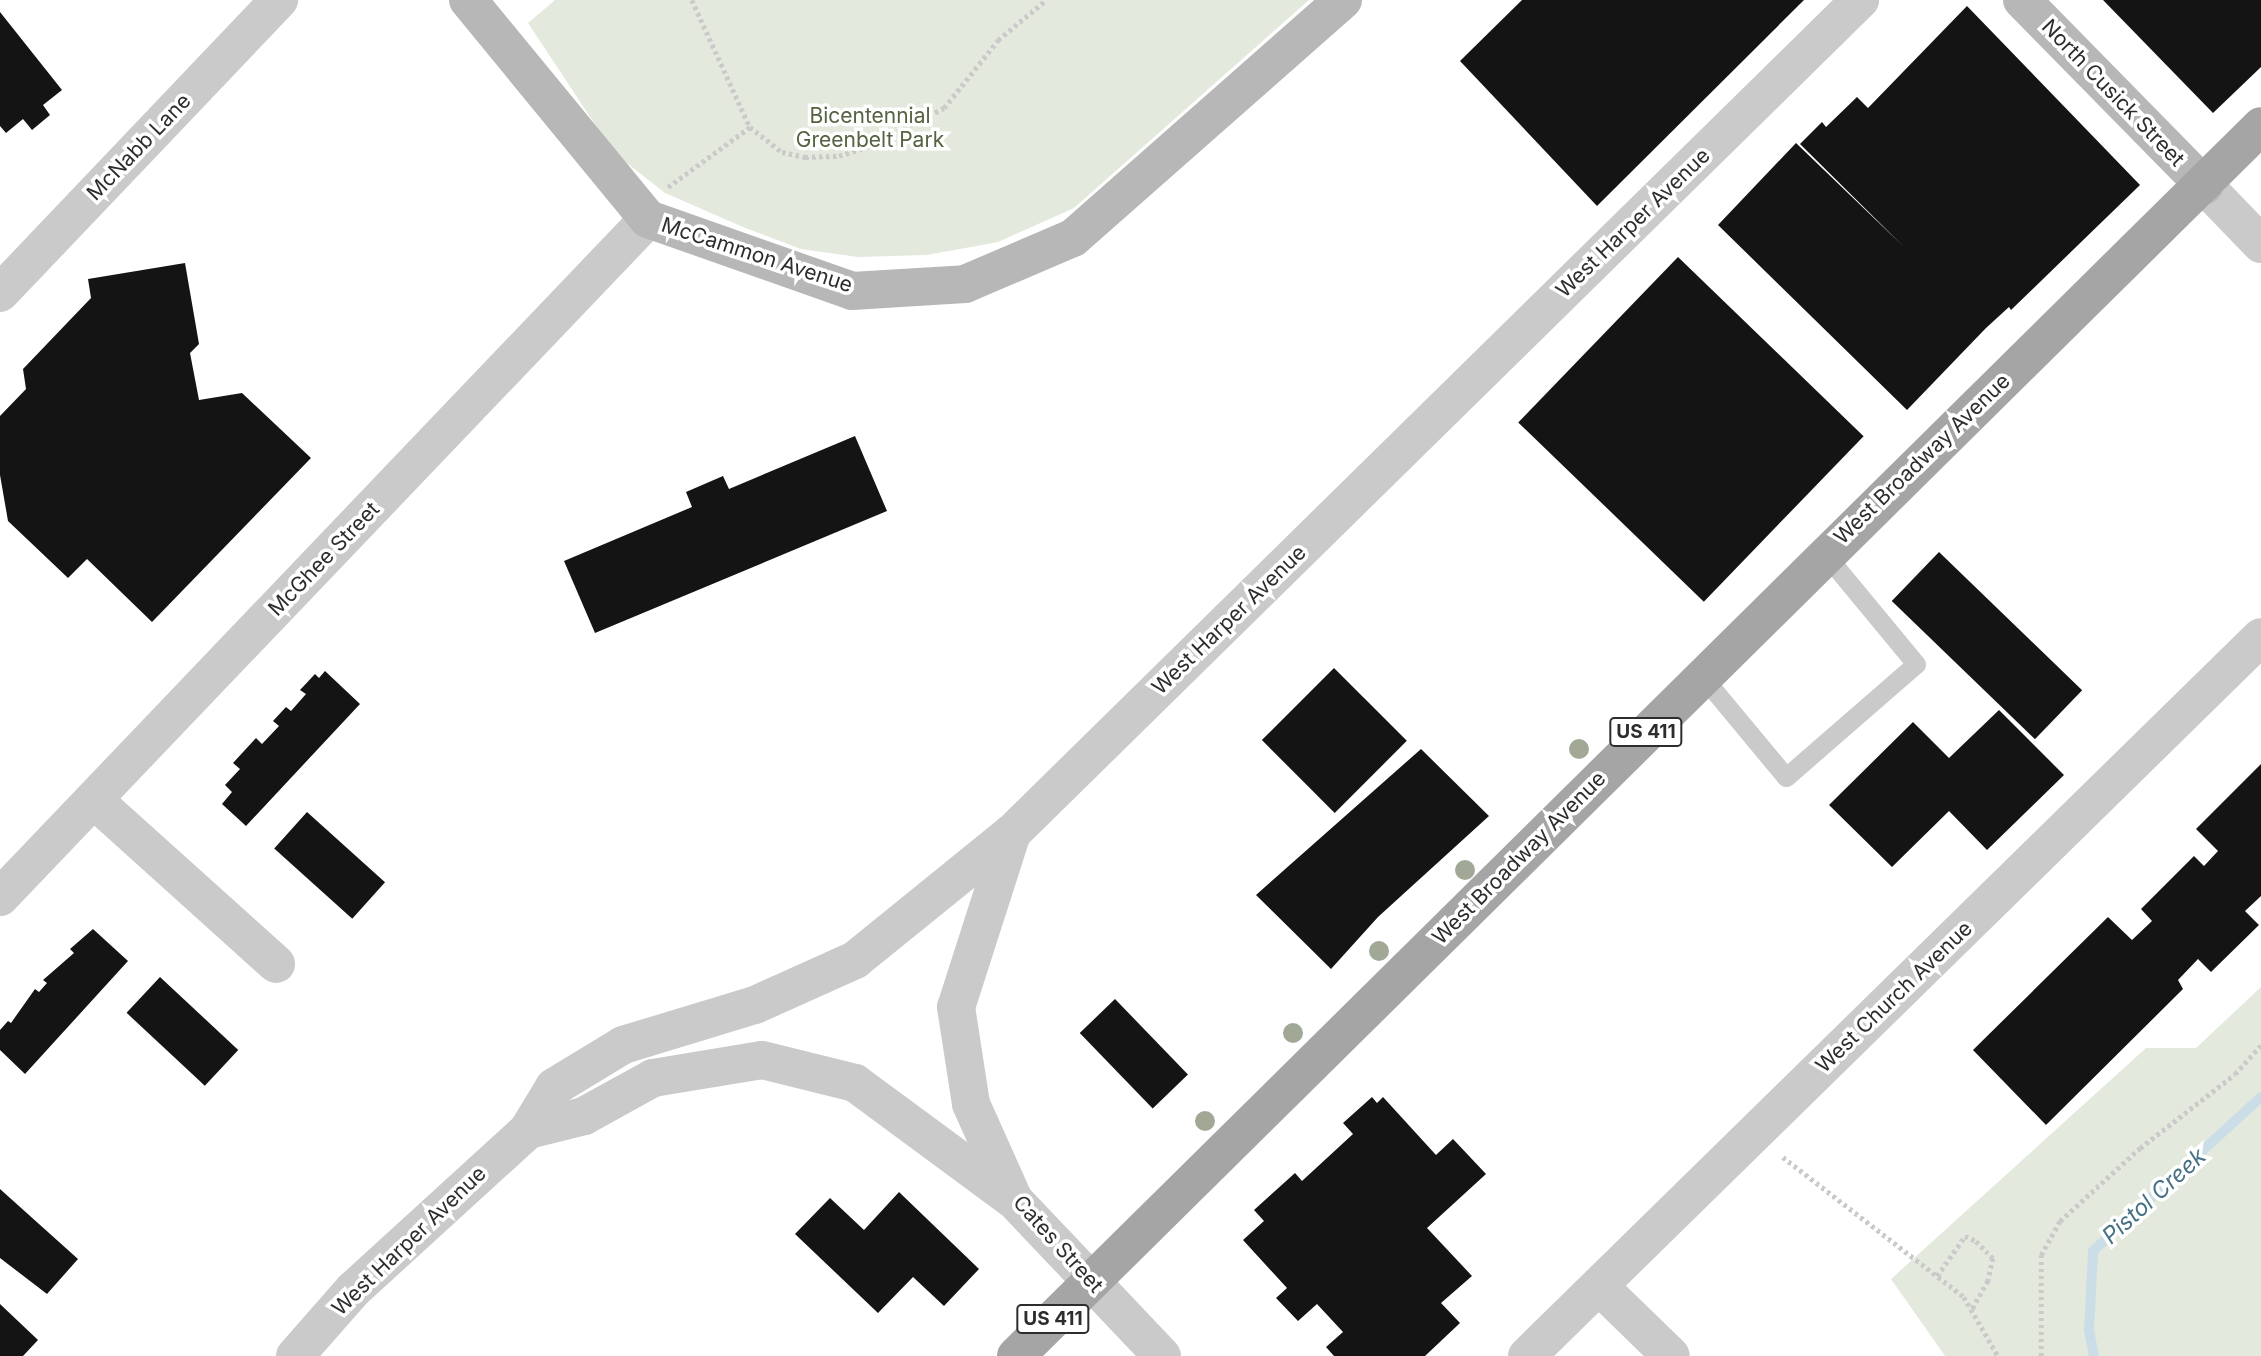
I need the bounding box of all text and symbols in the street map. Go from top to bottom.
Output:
street label: North Cusick Street [2036,14,2190,172]
street label: McNabb Lane [82,88,196,206]
park label: Bicentennial Greenbelt Park [796,103,944,153]
street label: West Harper Avenue [1551,143,1715,303]
street label: McCammon Avenue [658,212,856,298]
street label: West Broadway Avenue [1829,368,2015,550]
street label: McGhee Street [263,497,385,621]
street label: West Harper Avenue [1147,540,1311,700]
road number: US 411 [1609,716,1683,748]
street label: West Broadway Avenue [1427,766,1611,950]
street label: West Church Avenue [1811,916,1977,1078]
water label: Pistol Creek [2097,1142,2211,1250]
street label: West Harper Avenue [327,1161,491,1321]
street label: Cates Street [1008,1190,1108,1298]
road number: US 411 [1016,1303,1090,1334]

